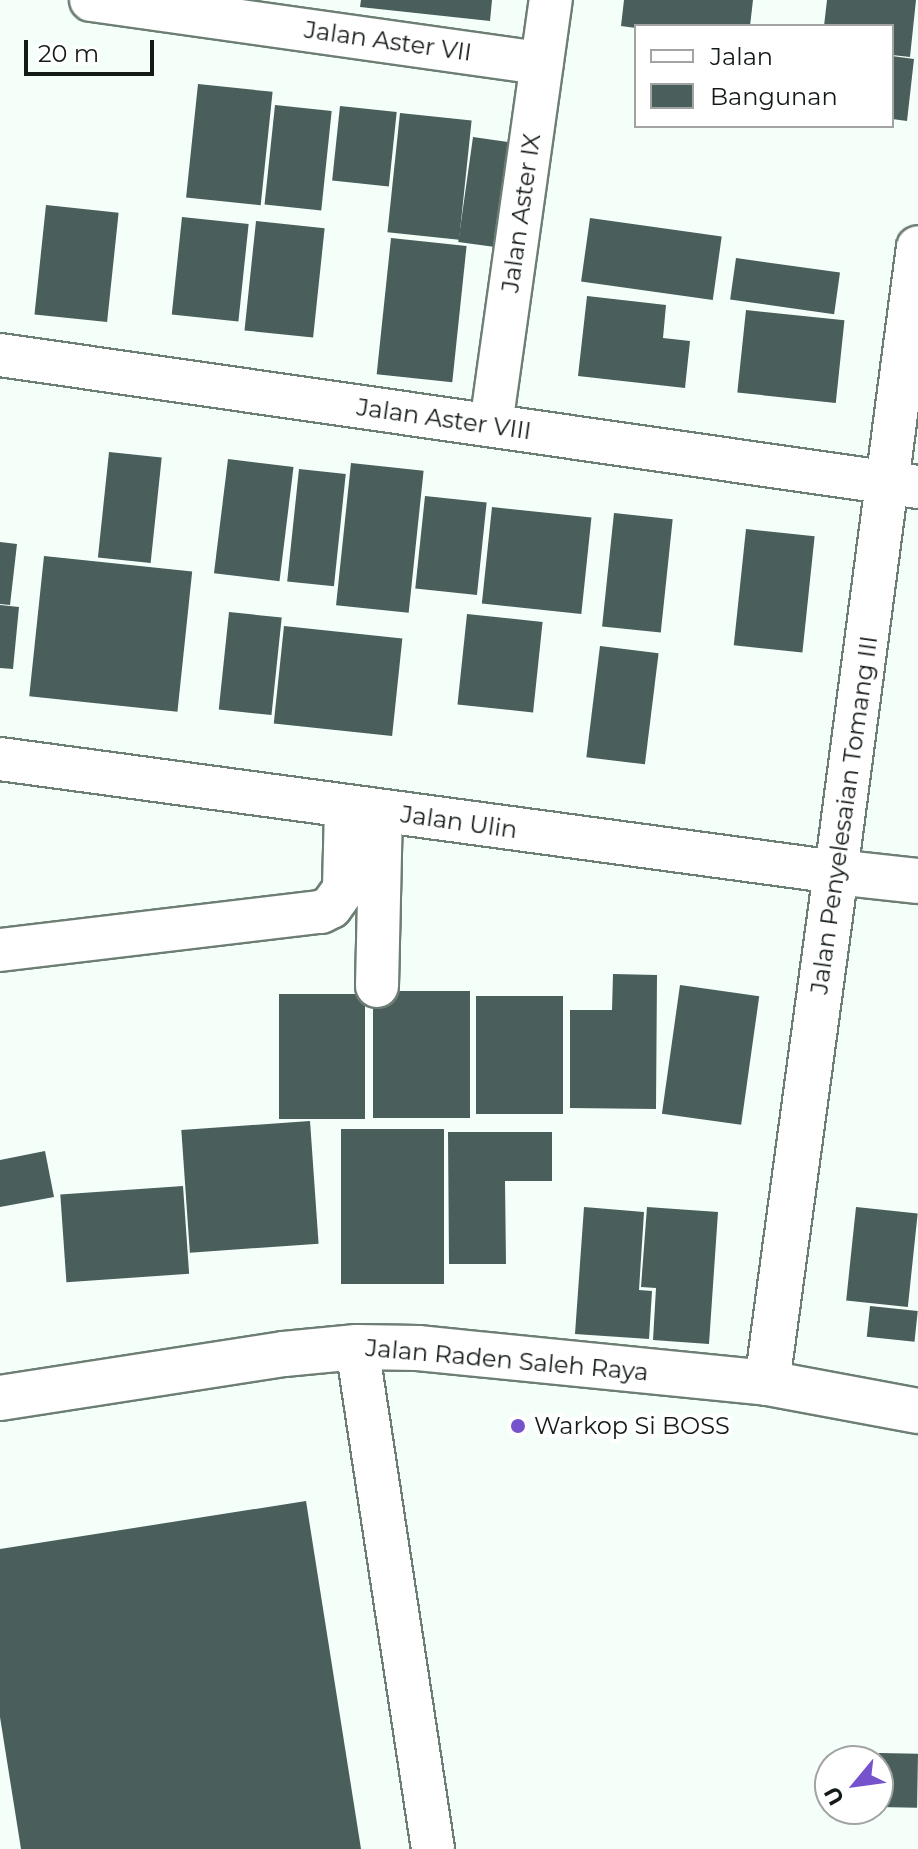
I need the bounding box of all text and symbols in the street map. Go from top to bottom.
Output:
street label: Jalan Aster VII [302,15,474,67]
scale bar [28,24,158,74]
legend [634,24,894,128]
text: 20 m [38,39,99,68]
text: Jalan [710,42,773,71]
text: Bangunan [710,82,838,111]
street label: Jalan Aster IX [496,132,546,294]
street label: Jalan Aster VIII [355,392,533,446]
street label: Jalan Penyelesaian Tomang III [805,634,883,996]
street label: Jalan Ulin [399,800,519,844]
street label: Jalan Raden Saleh Raya [364,1333,650,1387]
place label: Warkop Si BOSS [534,1412,730,1440]
marker: Warkop Si BOSS [509,1417,527,1435]
north arrow [814,1745,894,1825]
text: U [818,1782,850,1810]

